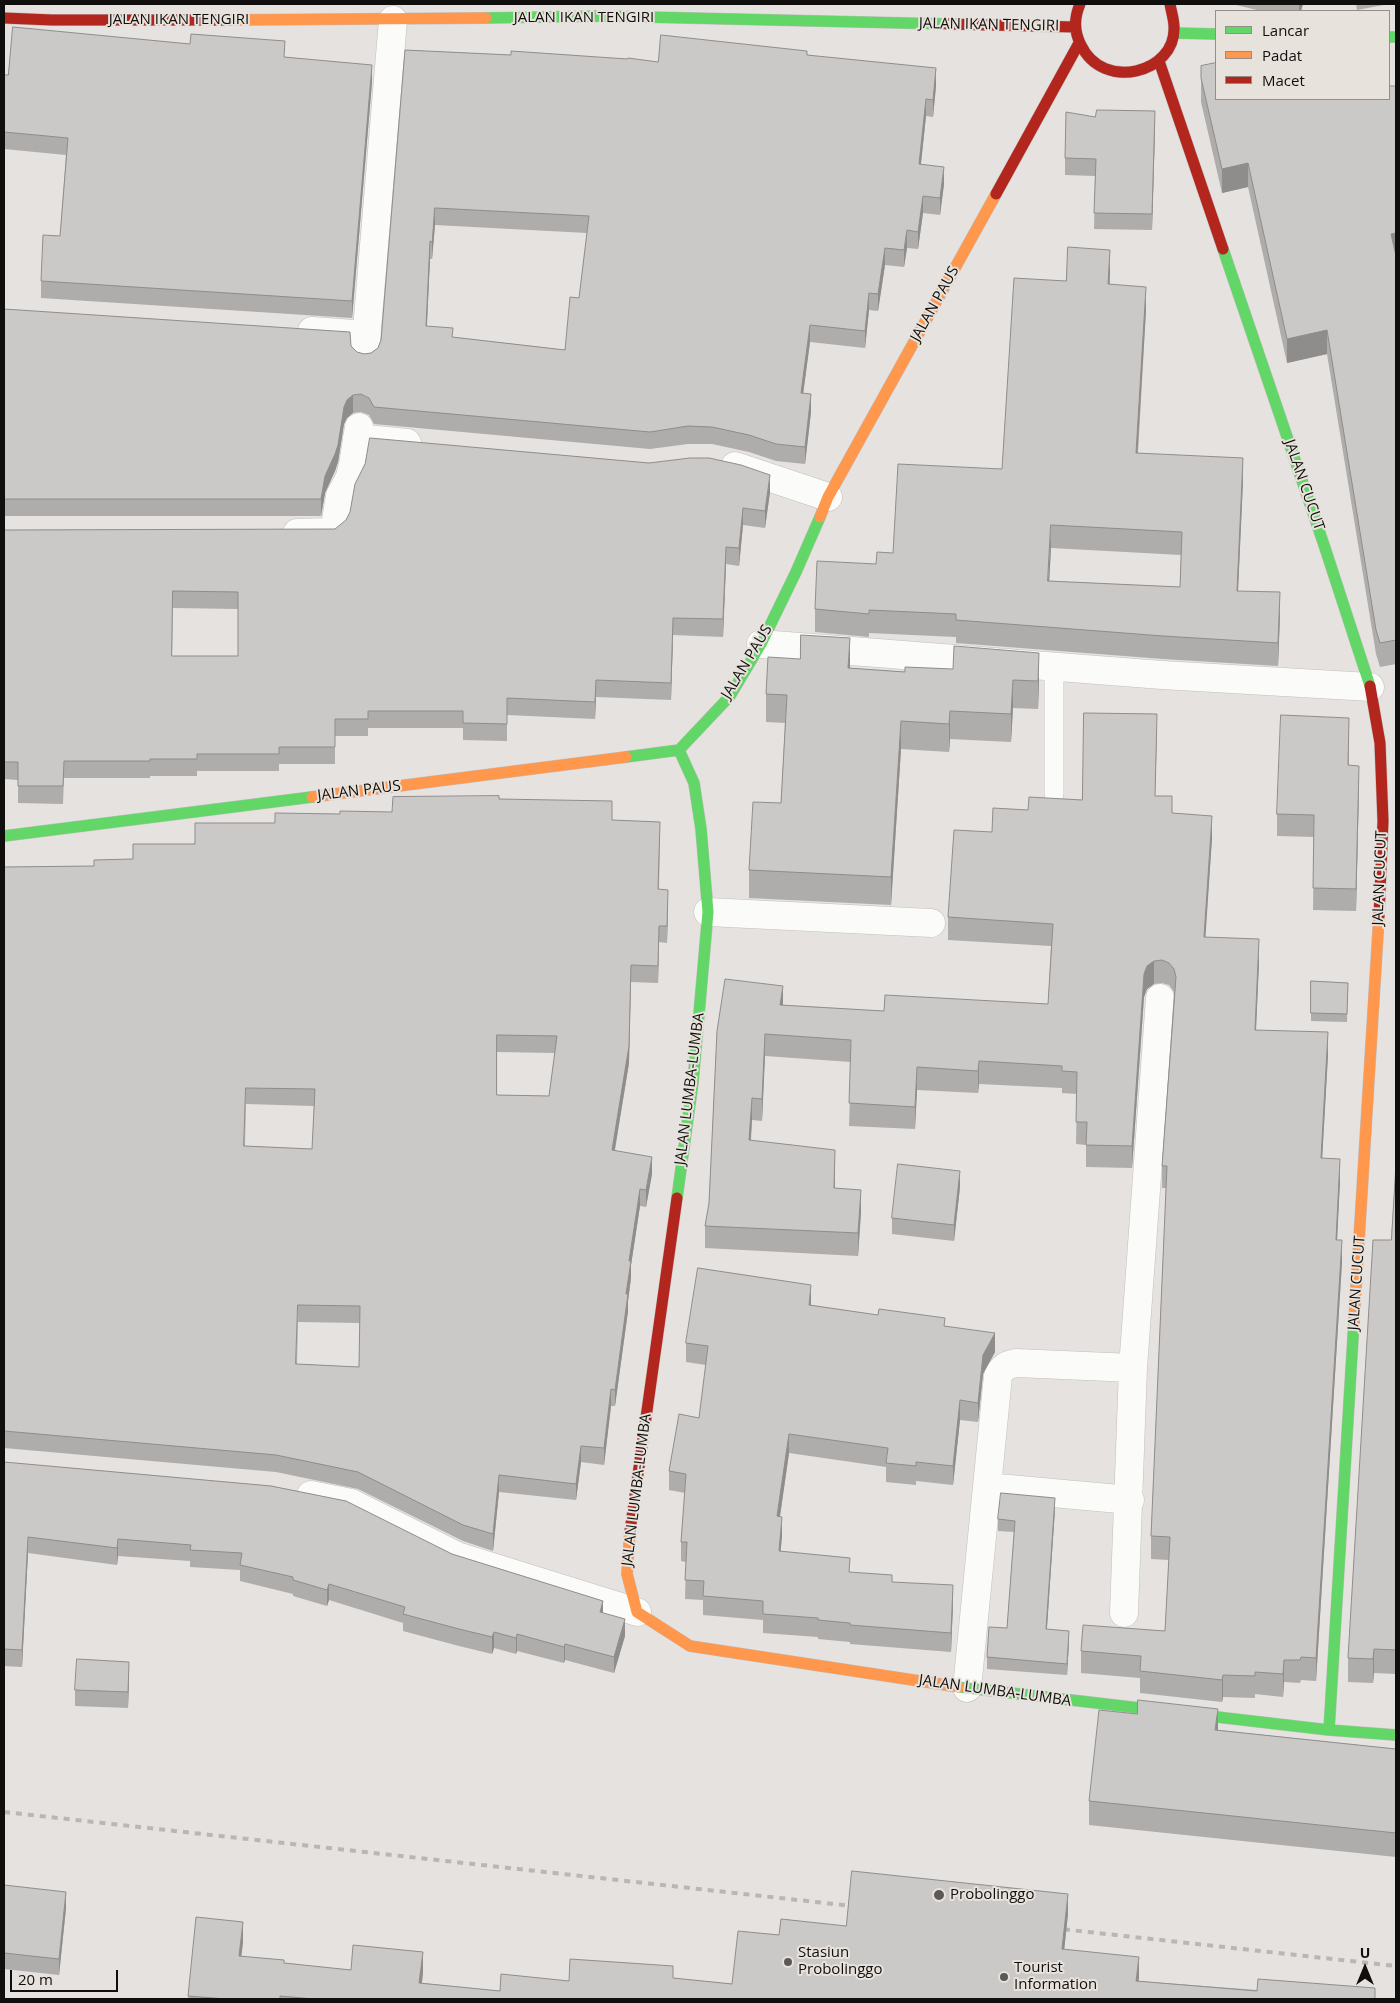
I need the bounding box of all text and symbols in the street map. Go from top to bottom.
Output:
street label: JALAN IKAN TENGIRI [514,9,654,27]
legend [1215,10,1390,100]
street label: JALAN IKAN TENGIRI [109,11,249,29]
street label: JALAN IKAN TENGIRI [919,15,1059,35]
text: Lancar [1262,20,1309,40]
text: Padat [1262,45,1302,65]
text: Macet [1262,70,1305,90]
street label: JALAN PAUS [907,263,963,345]
street label: JALAN CUCUT [1280,437,1328,533]
street label: JALAN PAUS [718,621,776,703]
street label: JALAN PAUS [316,777,402,805]
street label: JALAN CUCUT [1369,830,1391,926]
street label: JALAN LUMBA-LUMBA [672,1012,708,1166]
street label: JALAN CUCUT [1345,1235,1369,1331]
street label: JALAN LUMBA-LUMBA [619,1413,655,1567]
street label: JALAN LUMBA-LUMBA [918,1671,1072,1711]
place label: Probolinggo [950,1886,1034,1904]
marker: Probolinggo [932,1888,946,1902]
north arrow [1340,1943,1390,1993]
text: U [1360,1943,1370,1962]
place label: Stasiun Probolinggo [798,1944,882,1979]
marker: Stasiun Probolinggo [782,1956,794,1968]
place label: Tourist Information [1014,1959,1097,1994]
scale bar [12,1960,120,1992]
text: 20 m [18,1969,53,1989]
marker: Tourist Information [998,1971,1010,1983]

